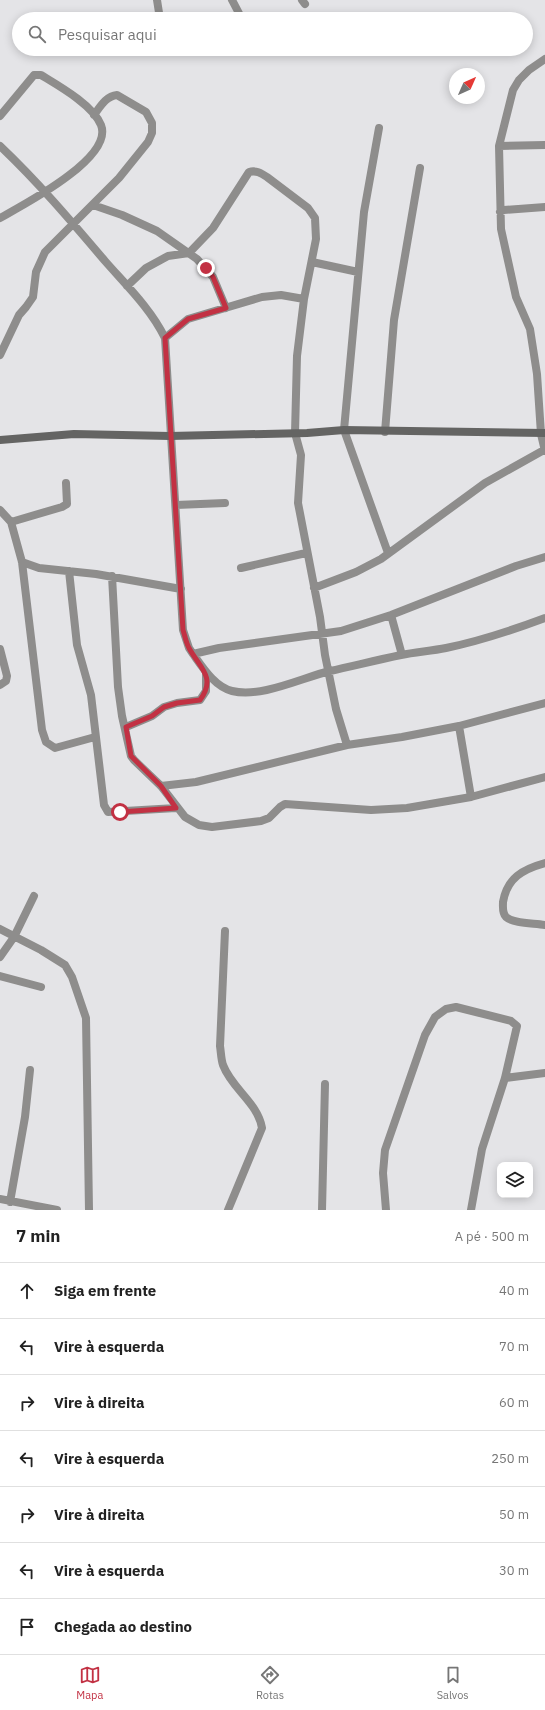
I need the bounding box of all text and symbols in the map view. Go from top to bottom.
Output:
search box [12,12,533,56]
icon: search [26,23,48,45]
text: Pesquisar aqui [58,25,157,44]
north arrow [449,68,485,104]
route end [197,259,215,277]
route start [111,803,129,821]
map controls [497,1162,533,1198]
button: layers [497,1162,533,1198]
text: 7 min [16,1225,60,1247]
text: A pé · 500 m [455,1228,529,1245]
icon: ahead [16,1280,38,1302]
text: Siga em frente [54,1281,156,1300]
text: 40 m [499,1282,529,1299]
icon: left [16,1336,38,1358]
text: Vire à esquerda [54,1337,164,1356]
text: 70 m [499,1338,529,1355]
icon: right [16,1392,38,1414]
text: Vire à direita [54,1393,144,1412]
text: 60 m [499,1394,529,1411]
icon: left [16,1448,38,1470]
text: Vire à esquerda [54,1449,164,1468]
text: 250 m [491,1450,529,1467]
icon: right [16,1504,38,1526]
text: Vire à direita [54,1505,144,1524]
text: 50 m [499,1506,529,1523]
icon: left [16,1560,38,1582]
text: Vire à esquerda [54,1561,164,1580]
text: 30 m [499,1562,529,1579]
icon: arrive [16,1616,38,1638]
text: Chegada ao destino [54,1617,192,1636]
tab: Mapa [76,1664,103,1702]
tab: Rotas [256,1664,284,1702]
tab: Salvos [437,1664,469,1702]

